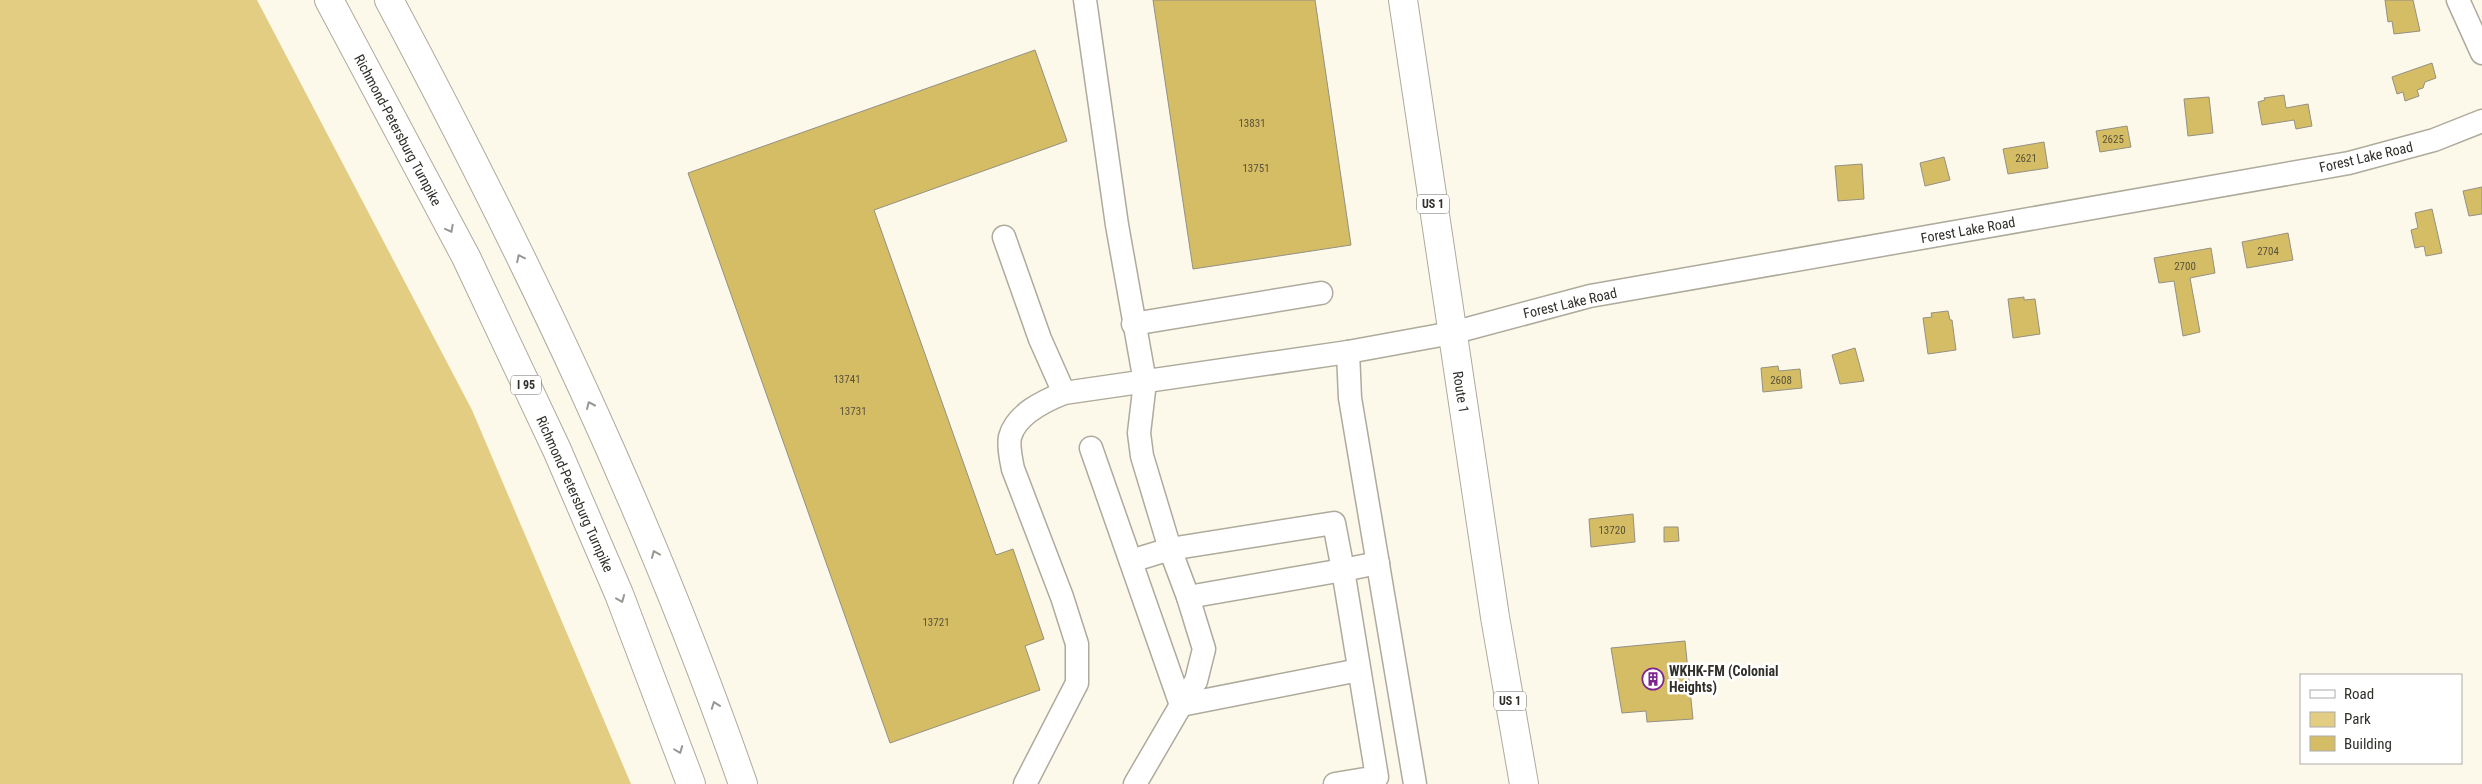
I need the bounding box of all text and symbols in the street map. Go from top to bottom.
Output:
street label: Richmond-Petersburg Turnpike [351,52,445,209]
house number: 13831 [1238,117,1266,130]
house number: 2625 [2102,133,2124,146]
street label: Forest Lake Road [2318,138,2414,176]
house number: 2621 [2015,152,2037,165]
house number: 13751 [1242,162,1270,175]
road number: US 1 [1417,194,1449,213]
street label: Forest Lake Road [1920,214,2016,246]
one-way arrow [444,223,454,232]
house number: 2704 [2257,245,2279,258]
one-way arrow [516,254,526,263]
house number: 2700 [2174,260,2196,273]
street label: Forest Lake Road [1522,284,1618,322]
street label: Route 1 [1450,370,1472,414]
house number: 13741 [833,373,861,386]
house number: 2608 [1770,374,1792,387]
road number: I 95 [511,376,541,394]
one-way arrow [585,401,596,410]
house number: 13731 [839,405,867,418]
street label: Richmond-Petersburg Turnpike [533,413,617,575]
house number: 13720 [1598,524,1626,537]
one-way arrow [651,550,662,559]
one-way arrow [615,594,625,602]
house number: 13721 [922,616,950,629]
place label: WKHK-FM (Colonial Heights) [1669,663,1779,696]
building icon: WKHK-FM (Colonial Heights) [1641,667,1665,691]
legend [2300,674,2462,764]
text: Road [2344,685,2374,703]
road number: US 1 [1494,691,1526,710]
one-way arrow [711,701,721,710]
text: Park [2344,710,2371,728]
text: Building [2344,735,2392,753]
one-way arrow [673,745,683,754]

